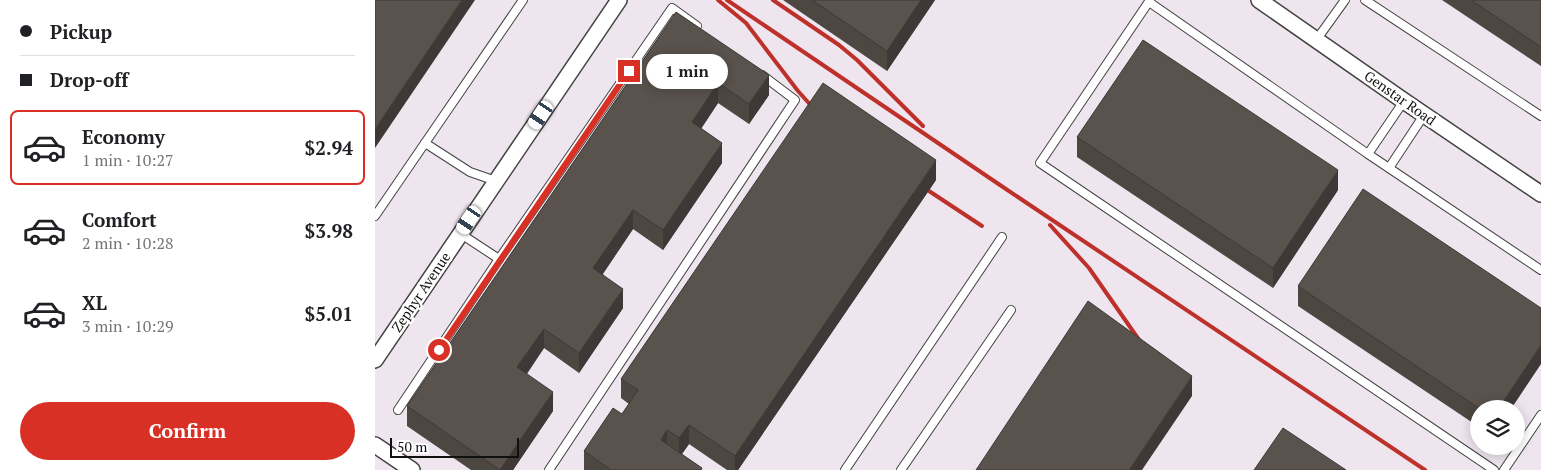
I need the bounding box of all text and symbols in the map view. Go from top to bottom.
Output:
text: Pickup [50,19,112,44]
callout: 1 min [647,54,729,88]
route end [618,60,640,82]
text: 1 min [665,60,709,82]
street label: Genstar Road [1361,66,1440,129]
text: Drop-off [50,67,128,92]
car [526,98,555,132]
text: Economy [82,124,165,149]
icon: car [22,125,67,170]
text: $2.94 [304,135,353,160]
text: 1 min · 10:27 [82,149,174,171]
car [454,203,483,237]
text: Comfort [82,207,157,232]
icon: car [22,208,67,253]
text: $3.98 [304,218,353,243]
text: 2 min · 10:28 [82,232,174,254]
street label: Zephyr Avenue [387,248,454,336]
text: XL [82,290,107,315]
icon: car [22,291,67,336]
text: $5.01 [304,301,353,326]
text: 3 min · 10:29 [82,315,174,337]
route start [428,339,450,361]
map controls [1470,400,1525,455]
button: layers [1470,400,1525,455]
button: Confirm [20,402,355,460]
scale bar [390,435,519,458]
text: 50 m [397,437,427,456]

